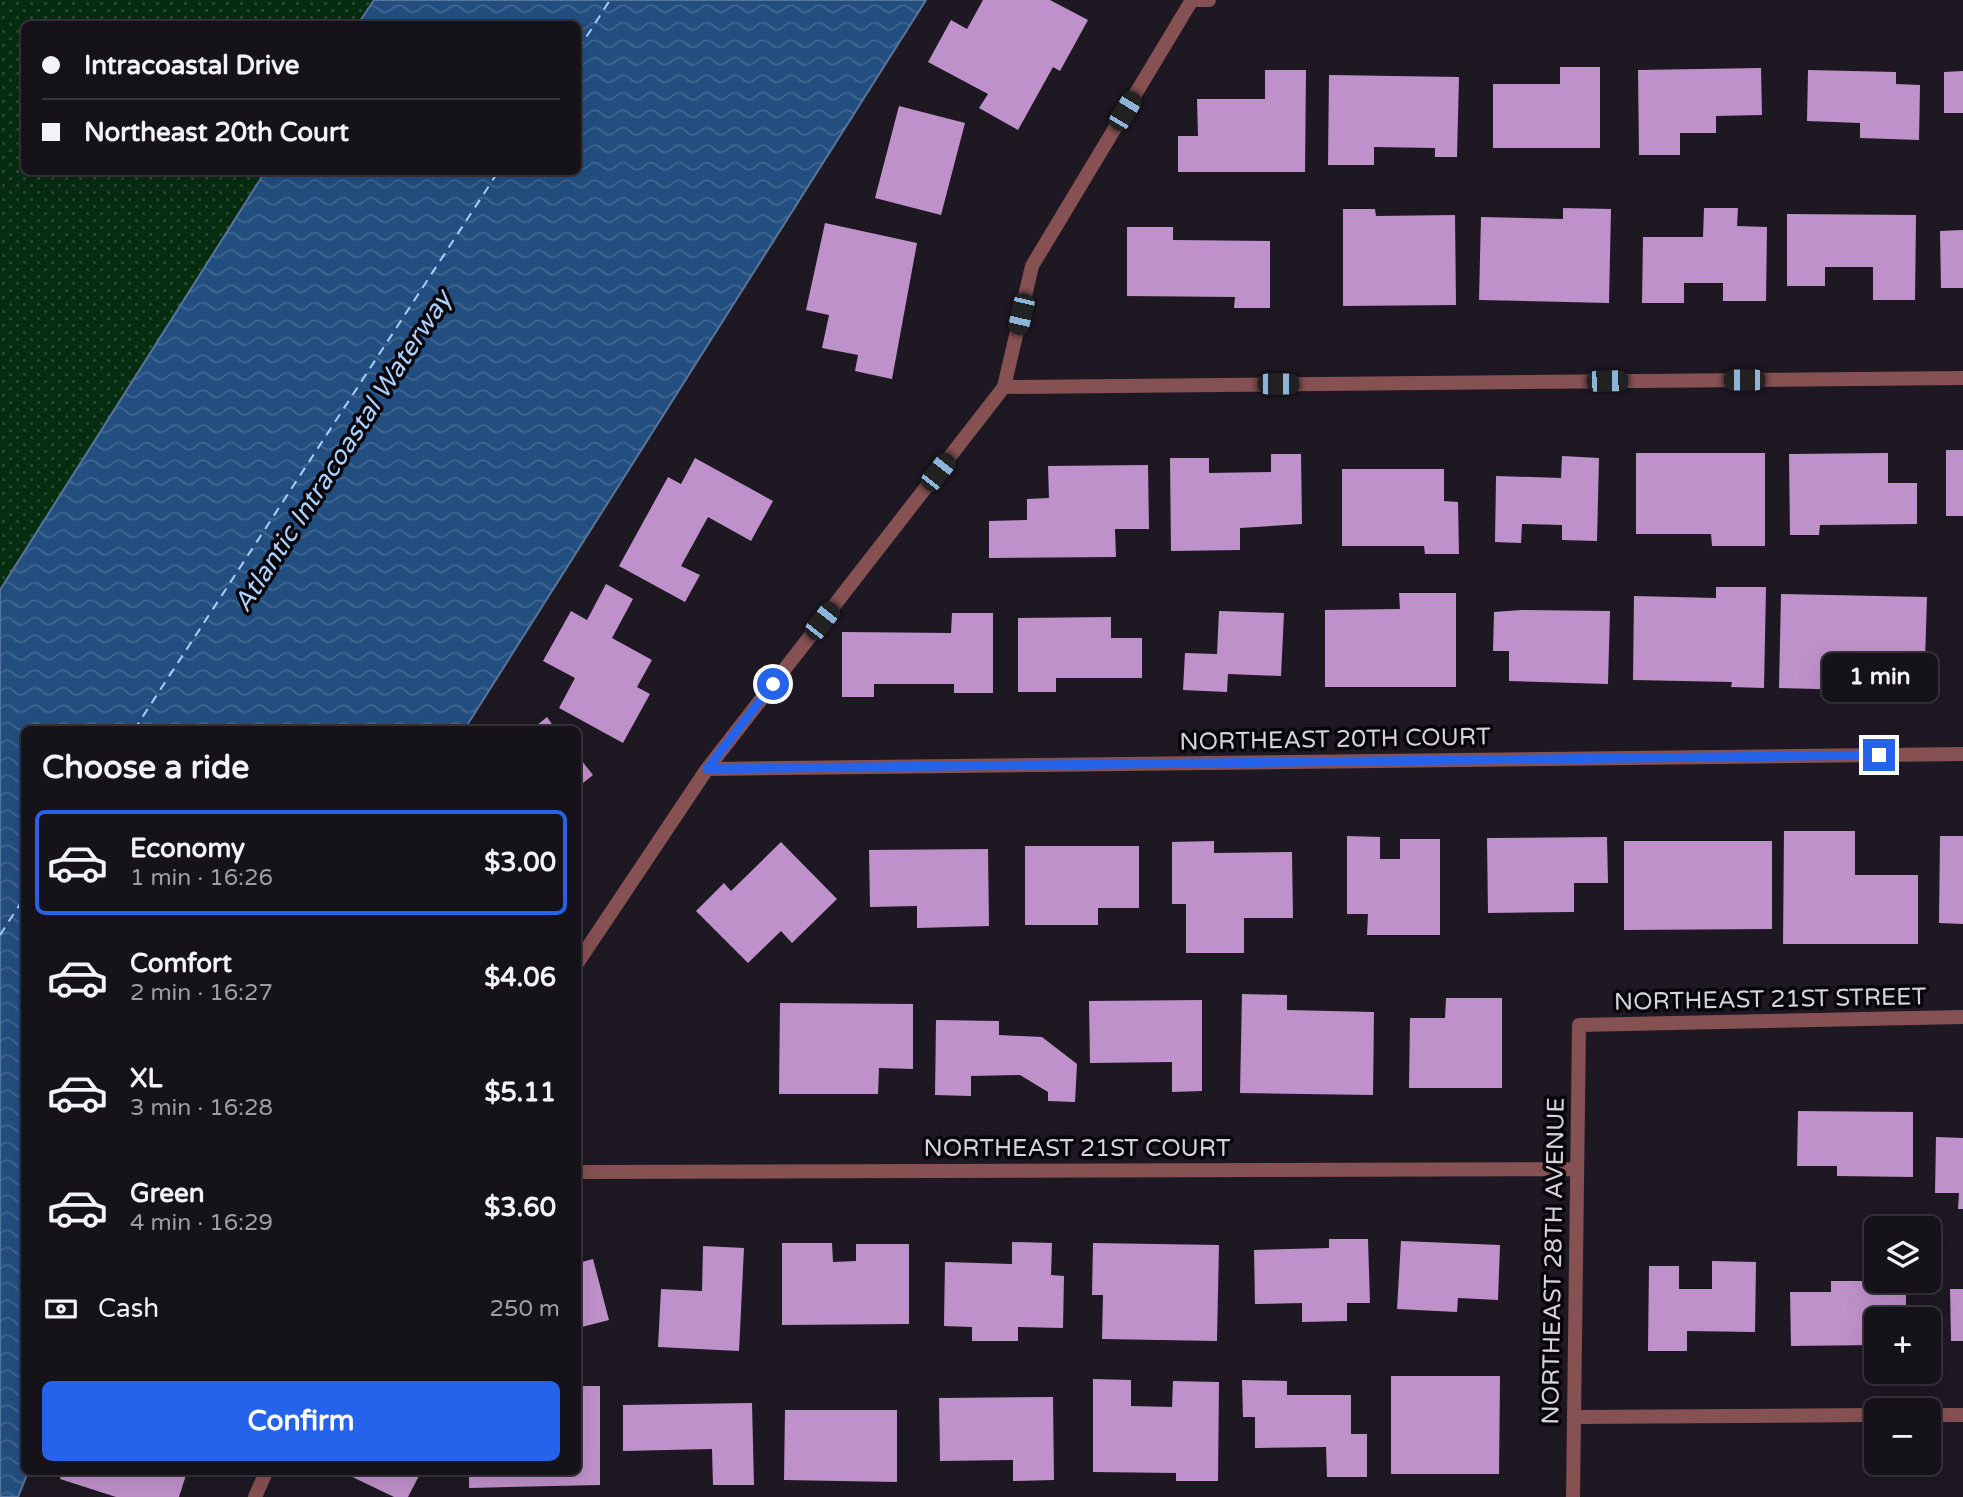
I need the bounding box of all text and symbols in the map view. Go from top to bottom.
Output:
text: Intracoastal Drive [84,50,300,81]
car [1106,88,1145,134]
text: Northeast 20th Court [84,117,349,148]
water label: Atlantic Intracoastal Waterway [227,282,460,618]
car [1007,291,1036,337]
car [1586,370,1629,392]
car [1724,370,1766,391]
car [1258,374,1300,395]
car [917,449,960,495]
car [801,598,844,644]
callout: 1 min [1821,654,1937,702]
text: 1 min [1849,663,1911,691]
route start [757,668,789,700]
street label: NORTHEAST 20TH COURT [1179,722,1491,757]
route end [1863,739,1895,771]
text: Choose a ride [42,749,249,787]
icon: car [46,831,109,894]
text: Economy [130,833,245,864]
text: $3.00 [484,847,556,878]
text: 1 min · 16:26 [130,864,273,892]
icon: car [46,946,109,1009]
text: Comfort [130,948,232,979]
text: $4.06 [484,962,556,993]
text: 2 min · 16:27 [130,979,273,1007]
street label: NORTHEAST 21ST STREET [1614,982,1927,1017]
icon: car [46,1061,109,1124]
text: XL [130,1063,162,1094]
text: $5.11 [484,1077,556,1108]
text: 3 min · 16:28 [130,1094,273,1122]
street label: NORTHEAST 28TH AVENUE [1536,1097,1571,1425]
street label: NORTHEAST 21ST COURT [923,1134,1231,1163]
icon: car [46,1176,109,1239]
text: Green [130,1178,205,1209]
text: $3.60 [484,1192,556,1223]
text: 4 min · 16:29 [130,1209,273,1237]
map controls [1864,1216,1941,1475]
button: layers [1864,1216,1941,1293]
icon: cash [42,1290,80,1328]
text: Cash [98,1293,159,1324]
text: 250 m [490,1295,560,1323]
button: + [1864,1307,1941,1384]
button: Confirm [42,1381,560,1461]
button: − [1864,1398,1941,1475]

